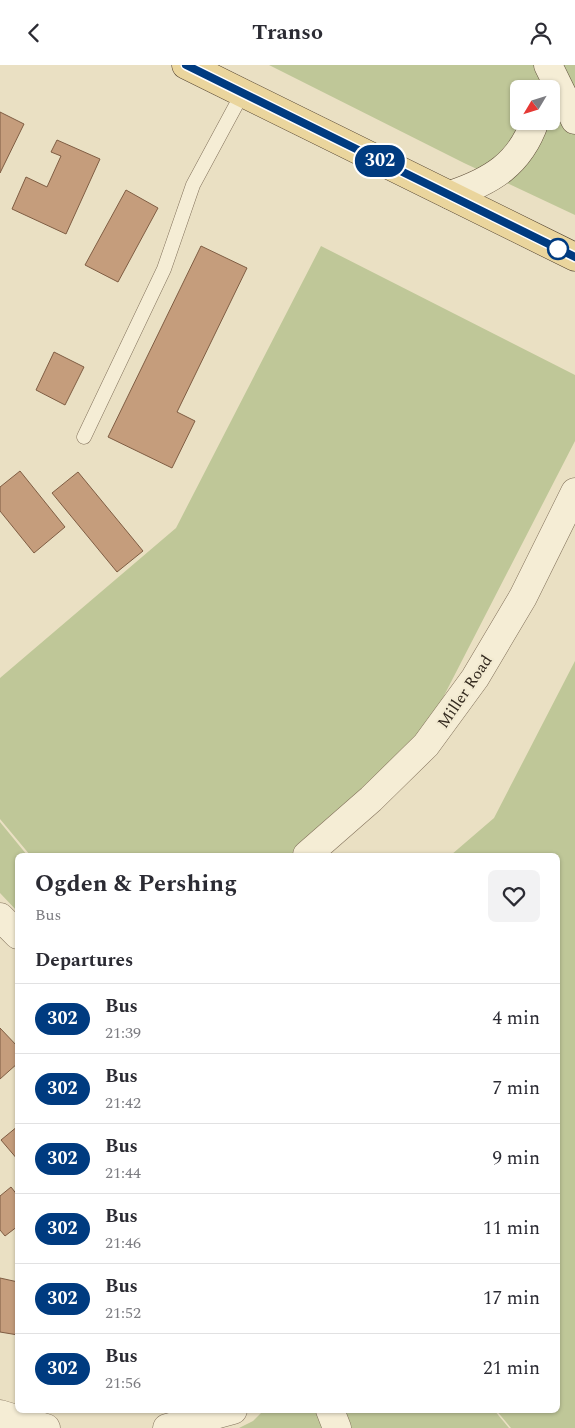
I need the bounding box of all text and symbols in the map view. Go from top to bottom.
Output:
text: Transo [252,16,323,49]
icon: back [20,19,48,47]
icon: person [527,19,555,47]
north arrow [510,80,560,130]
map controls [510,80,560,130]
line badge: 302 [351,145,409,177]
text: 302 [365,147,395,174]
unlabelled marker [547,238,569,260]
street label: Miller Road [431,650,498,733]
text: Ogden & Pershing [35,866,237,902]
button: heart [488,870,540,922]
text: Bus [35,903,61,927]
text: Departures [35,946,133,975]
text: Bus [105,992,138,1021]
text: 4 min [492,1004,540,1033]
text: 302 [47,1005,78,1032]
text: 21:39 [105,1021,141,1045]
text: Bus [105,1062,138,1091]
text: 7 min [492,1074,540,1103]
text: 302 [47,1075,78,1102]
text: 21:42 [105,1091,141,1115]
text: Bus [105,1132,138,1161]
text: 9 min [492,1144,540,1173]
text: 302 [47,1145,78,1172]
text: 21:44 [105,1161,141,1185]
text: Bus [105,1202,138,1231]
text: 11 min [483,1214,540,1243]
text: 302 [47,1215,78,1242]
text: 21:46 [105,1231,141,1255]
text: Bus [105,1272,138,1301]
text: 17 min [483,1284,540,1313]
text: 302 [47,1285,78,1312]
text: 21:52 [105,1301,141,1325]
text: Bus [105,1342,138,1371]
text: 21 min [483,1354,540,1383]
text: 302 [47,1355,78,1382]
text: 21:56 [105,1371,141,1395]

